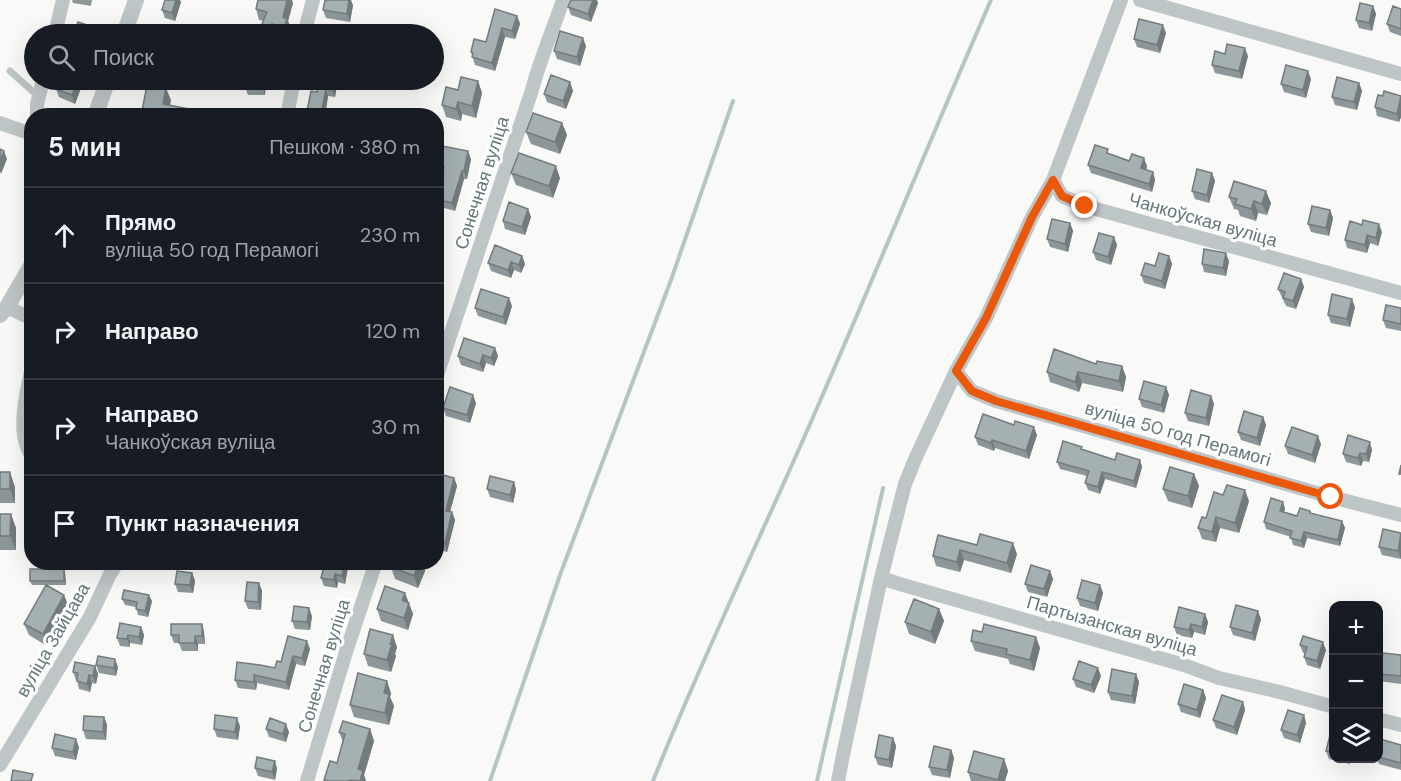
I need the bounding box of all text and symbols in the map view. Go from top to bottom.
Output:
search box [24,24,444,90]
icon: search [45,41,78,74]
text: Поиск [93,43,154,72]
street label: Сонечная вуліца [449,112,515,253]
text: 5 мин [48,130,121,164]
text: Пешком · 380 m [269,134,420,160]
street label: Чанкоўская вуліца [1126,187,1281,253]
route end [1071,192,1097,218]
text: Прямо [105,208,176,237]
icon: ahead [48,219,81,252]
text: 230 m [360,222,420,248]
text: вуліца 50 год Перамогі [105,237,319,263]
icon: right [48,315,81,348]
text: Направо [105,317,199,346]
text: 120 m [366,318,420,344]
street label: вуліца 50 год Перамогі [1082,396,1274,472]
text: Направо [105,400,199,429]
icon: right [48,411,81,444]
text: 30 m [371,414,420,440]
text: Чанкоўская вуліца [105,429,276,455]
route start [1317,483,1343,509]
icon: arrive [48,507,81,540]
text: Пункт назначения [105,509,300,538]
street label: вуліца Зайцава [11,578,96,701]
street label: Партызанская вуліца [1024,590,1201,662]
street label: Сонечная вуліца [292,595,356,736]
map controls [1329,601,1383,763]
button: + [1329,601,1383,655]
button: − [1329,655,1383,709]
button: layers [1329,709,1383,763]

